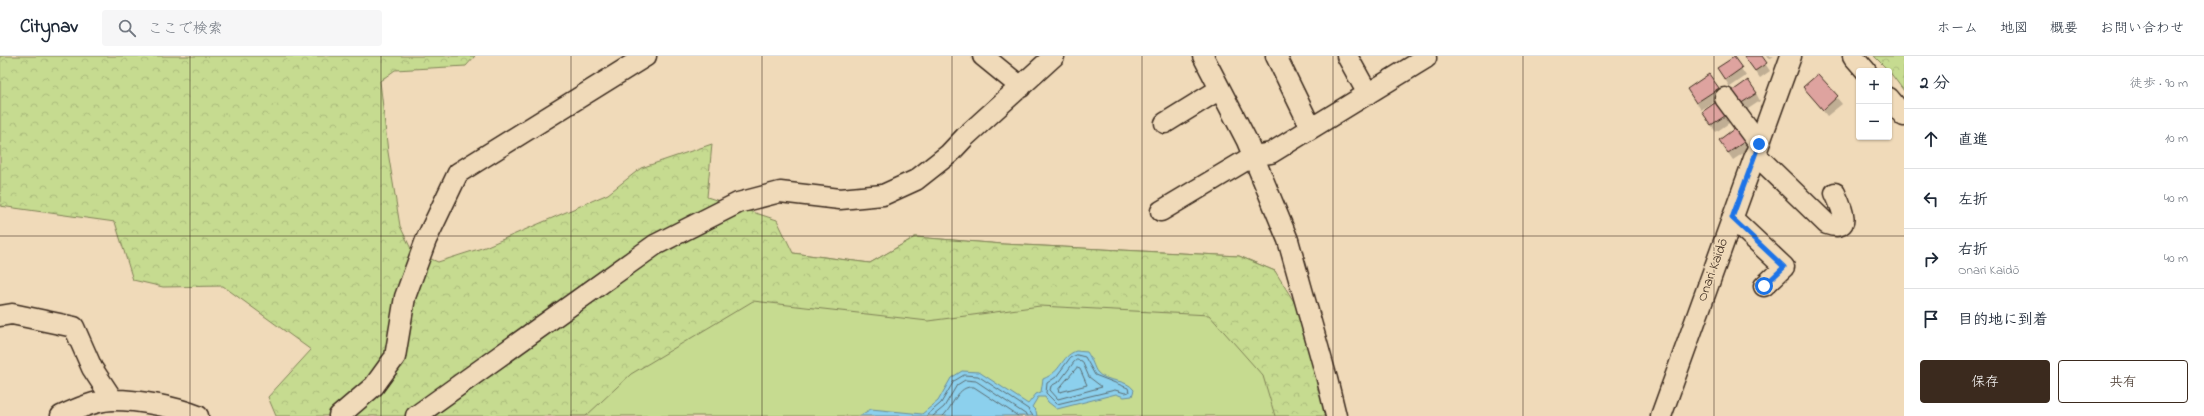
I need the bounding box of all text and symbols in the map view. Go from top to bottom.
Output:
search box [102,10,382,46]
text: Citynav [20,14,78,41]
icon: search [116,17,138,39]
text: ここで検索 [148,18,223,40]
text: ホーム [1937,18,1978,39]
text: 地図 [2000,18,2028,39]
text: 概要 [2050,18,2078,39]
text: お問い合わせ [2100,18,2184,39]
map controls [1856,68,1892,140]
button: + [1856,68,1892,104]
text: 2 分 [1920,71,1950,96]
text: 徒歩 · 90 m [2130,74,2188,93]
button: − [1856,104,1892,140]
icon: ahead [1920,128,1942,150]
text: 直進 [1958,129,1988,151]
text: 10 m [2165,129,2188,148]
route end [1750,135,1768,153]
icon: left [1920,188,1942,210]
text: 左折 [1958,189,1988,211]
text: 40 m [2164,189,2188,208]
street label: Onari Kaidō [1692,235,1734,305]
text: 右折 [1958,239,1988,261]
icon: right [1920,248,1942,270]
text: 40 m [2164,249,2188,268]
text: Onari Kaidō [1958,261,2019,280]
route start [1755,277,1773,295]
icon: arrive [1920,308,1942,330]
text: 目的地に到着 [1958,309,2048,331]
button: 保存 [1920,360,2050,403]
button: 共有 [2058,360,2188,403]

